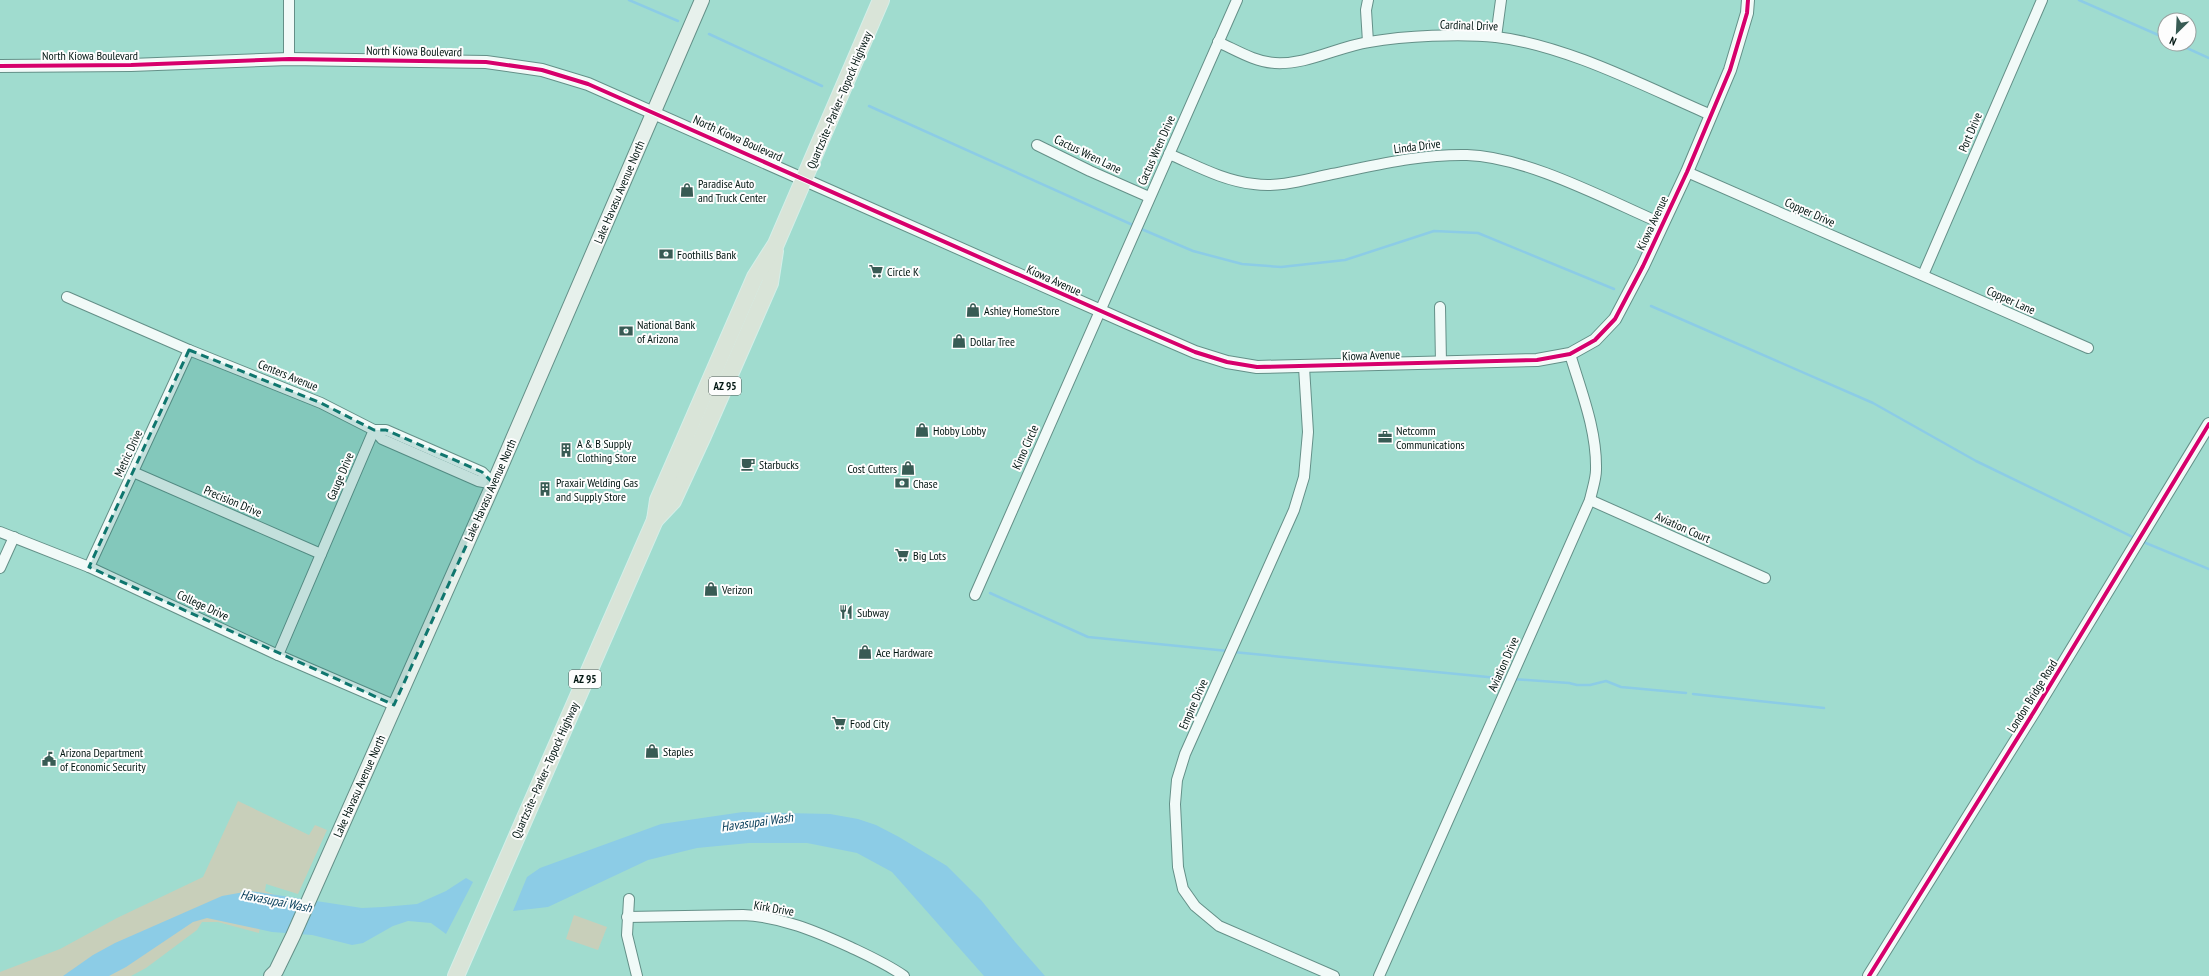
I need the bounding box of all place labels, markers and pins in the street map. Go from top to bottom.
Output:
place label: Paradise Auto and Truck Center [698,176,767,205]
shop icon: Paradise Auto and Truck Center [679,182,695,198]
bank icon: Foothills Bank [658,246,674,262]
place label: Foothills Bank [677,247,736,262]
supermarket icon: Circle K [868,263,884,279]
place label: Circle K [887,264,919,279]
shop icon: Ashley HomeStore [965,302,981,318]
place label: Ashley HomeStore [984,303,1059,318]
place label: National Bank of Arizona [637,317,695,346]
bank icon: National Bank of Arizona [618,323,634,339]
shop icon: Dollar Tree [951,333,967,349]
place label: Dollar Tree [970,334,1015,349]
shop icon: Hobby Lobby [914,422,930,438]
place label: Hobby Lobby [933,423,987,438]
place label: Netcomm Communications [1396,423,1465,452]
office icon: Netcomm Communications [1377,429,1393,445]
place label: A & B Supply Clothing Store [577,436,636,465]
building icon: A & B Supply Clothing Store [558,442,574,458]
cafe icon: Starbucks [740,456,756,472]
place label: Starbucks [759,457,799,472]
shop icon: Cost Cutters [900,460,916,476]
place label: Cost Cutters [847,461,897,476]
place label: Praxair Welding Gas and Supply Store [556,475,638,504]
bank icon: Chase [894,475,910,491]
place label: Chase [913,476,938,491]
building icon: Praxair Welding Gas and Supply Store [537,481,553,497]
supermarket icon: Big Lots [894,547,910,563]
place label: Big Lots [913,548,946,563]
shop icon: Verizon [703,581,719,597]
place label: Verizon [721,582,752,597]
restaurant icon: Subway [838,604,854,620]
place label: Subway [857,605,889,620]
shop icon: Ace Hardware [857,644,873,660]
place label: Ace Hardware [876,645,933,660]
supermarket icon: Food City [831,715,847,731]
place label: Food City [850,716,889,731]
shop icon: Staples [644,743,660,759]
place label: Staples [663,744,693,759]
place label: Arizona Department of Economic Security [60,745,146,774]
public building icon: Arizona Department of Economic Security [41,751,57,767]

